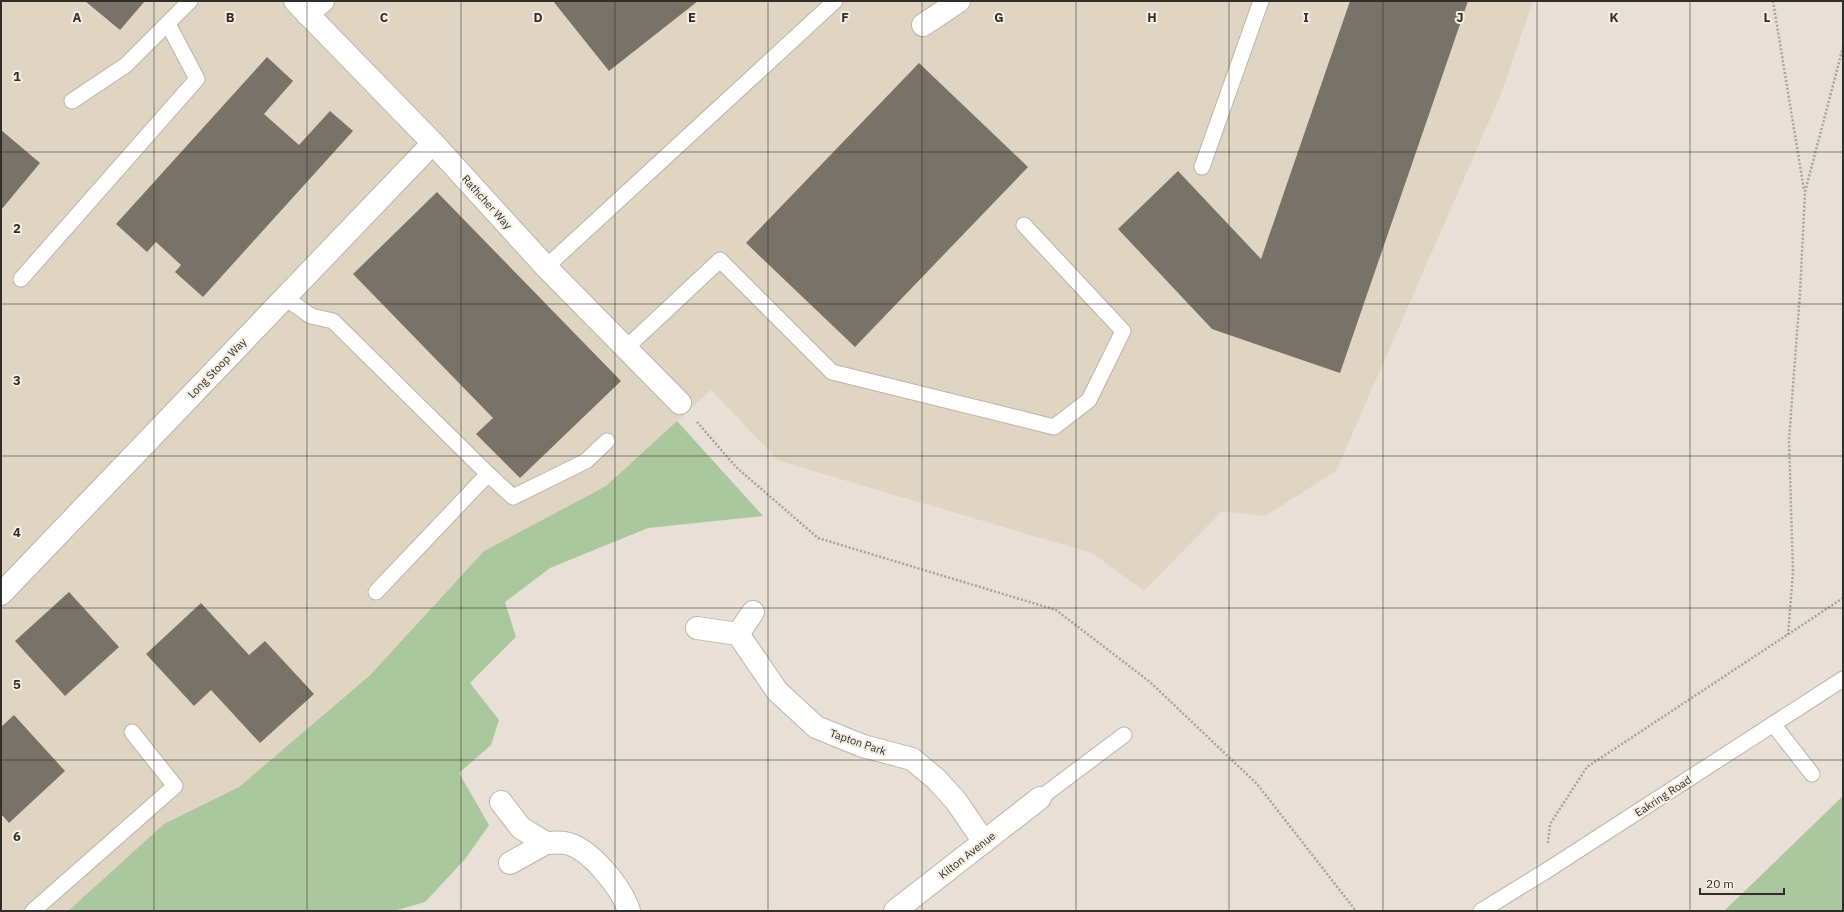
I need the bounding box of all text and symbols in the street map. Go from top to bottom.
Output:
text: A [73,9,82,26]
text: B [226,9,235,26]
text: C [380,9,389,26]
text: D [533,9,543,26]
text: E [688,9,696,26]
text: F [841,9,849,26]
text: G [994,9,1004,26]
text: H [1147,9,1157,26]
text: I [1303,9,1309,26]
text: J [1456,9,1464,26]
text: K [1609,9,1619,26]
text: L [1764,9,1771,26]
text: 1 [13,68,21,85]
street label: Rathcher Way [459,172,515,232]
text: 2 [13,220,21,237]
street label: Long Stoop Way [185,334,250,401]
text: 3 [13,372,21,389]
text: 4 [13,524,21,541]
text: 5 [13,676,21,693]
street label: Tapton Park [828,726,888,758]
street label: Eakring Road [1632,772,1694,820]
text: 6 [13,828,21,845]
street label: Kilton Avenue [936,828,998,882]
scale bar [1700,870,1784,896]
text: 20 m [1706,876,1734,891]

